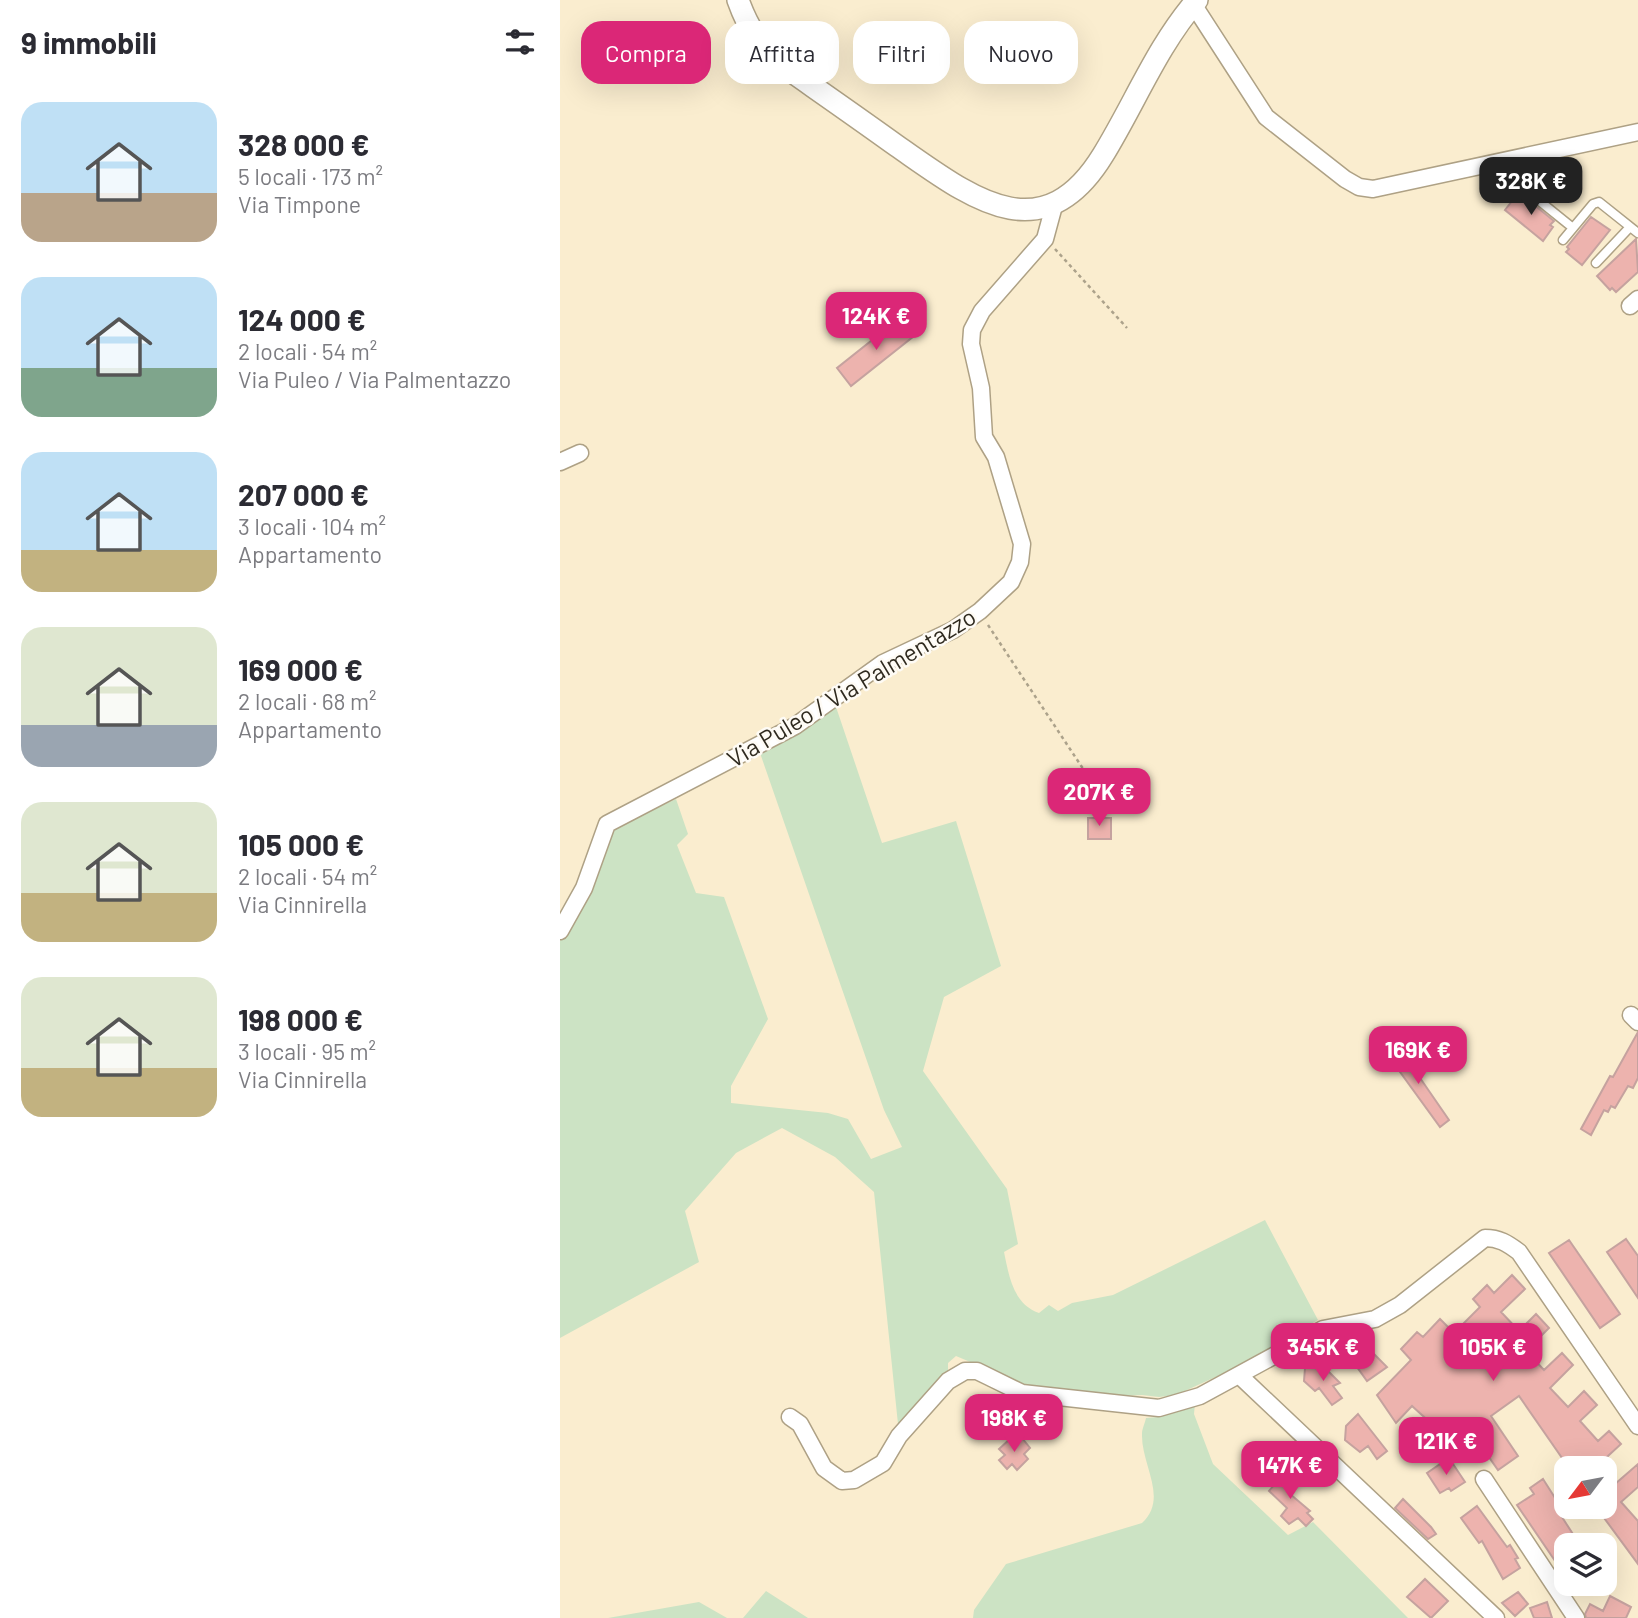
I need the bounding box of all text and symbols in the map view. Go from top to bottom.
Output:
chip: Compra [581,21,711,84]
chip: Affitta [725,21,839,84]
chip: Filtri [853,21,950,84]
chip: Nuovo [964,21,1078,84]
icon: filters [501,23,539,61]
text: 9 immobili [21,24,157,60]
text: 328 000 € [238,126,370,162]
icon: home [77,130,161,214]
pin: 328K € [1474,158,1588,217]
text: 5 locali · 173 m² [238,162,383,190]
text: 328K € [1495,166,1567,194]
text: Via Timpone [238,190,361,218]
pin: 124K € [819,292,933,352]
text: 124 000 € [238,301,366,337]
text: 124K € [842,301,910,329]
icon: home [77,305,161,389]
text: 2 locali · 54 m² [238,337,377,365]
text: Via Puleo / Via Palmentazzo [238,365,511,393]
text: 207 000 € [238,476,369,512]
icon: home [77,480,161,564]
text: 3 locali · 104 m² [238,512,386,540]
text: Appartamento [238,540,382,568]
street label: Via Puleo / Via Palmentazzo [721,601,981,773]
text: 169 000 € [238,651,363,687]
icon: home [77,655,161,739]
text: 2 locali · 68 m² [238,687,377,715]
text: Appartamento [238,715,382,743]
pin: 207K € [1042,768,1156,828]
text: 207K € [1064,777,1134,805]
text: 105 000 € [238,826,364,862]
icon: home [77,830,161,914]
text: 2 locali · 54 m² [238,862,377,890]
text: Via Cinnirella [238,890,367,918]
text: 198 000 € [238,1001,363,1037]
icon: home [77,1005,161,1089]
pin: 169K € [1361,1026,1475,1086]
text: 169K € [1385,1035,1451,1063]
text: 3 locali · 95 m² [238,1037,376,1065]
text: Via Cinnirella [238,1065,367,1093]
pin: 345K € [1266,1324,1380,1383]
pin: 105K € [1436,1324,1550,1383]
text: 345K € [1287,1332,1359,1360]
text: 105K € [1459,1332,1527,1360]
pin: 198K € [957,1394,1071,1454]
text: 198K € [981,1403,1047,1431]
pin: 121K € [1389,1418,1503,1477]
text: 121K € [1415,1426,1477,1454]
pin: 147K € [1233,1442,1347,1501]
text: 147K € [1257,1450,1323,1478]
north arrow [1554,1456,1617,1519]
map controls [1554,1456,1617,1596]
button: layers [1554,1533,1617,1596]

